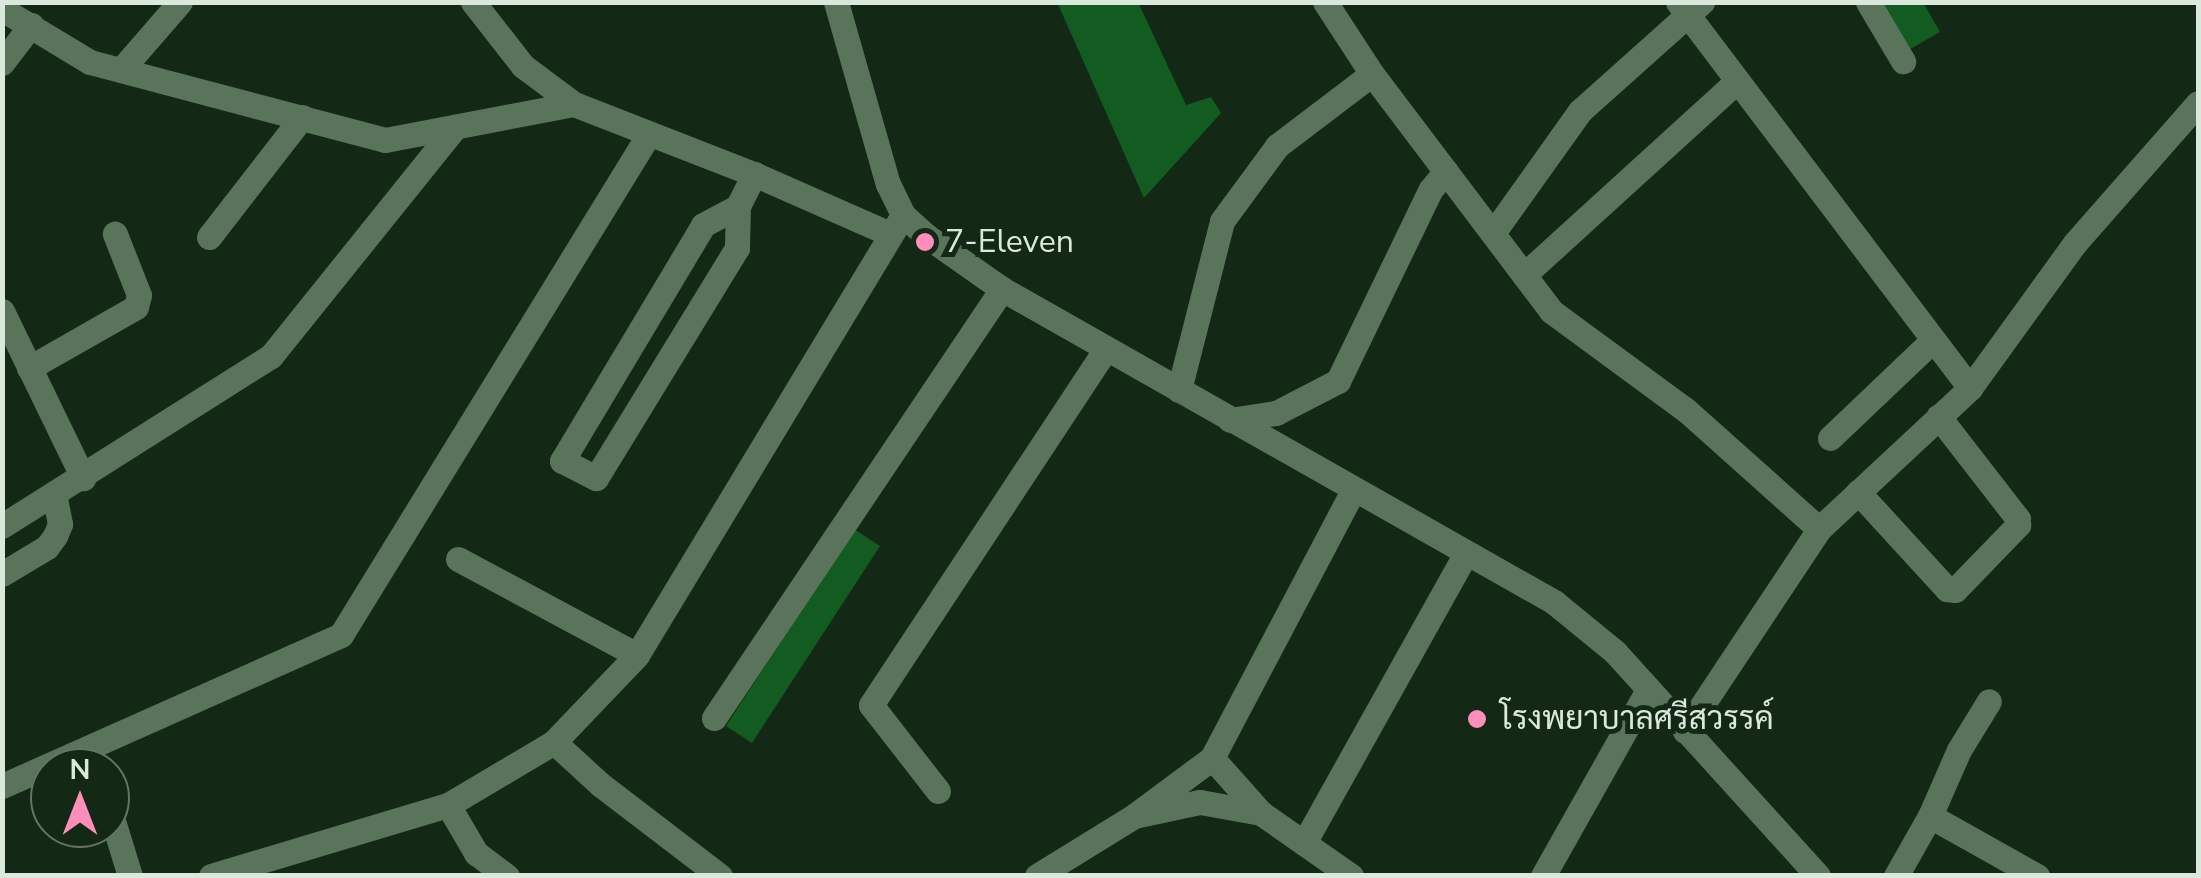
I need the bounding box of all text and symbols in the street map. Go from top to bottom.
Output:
place label: 7-Eleven [945,223,1074,261]
marker: 7-Eleven [914,231,936,253]
place label: โรงพยาบาลศรีสวรรค์ [1500,700,1774,738]
marker: โรงพยาบาลศรีสวรรค์ [1464,706,1490,732]
north arrow [30,748,130,848]
text: N [70,751,90,789]

